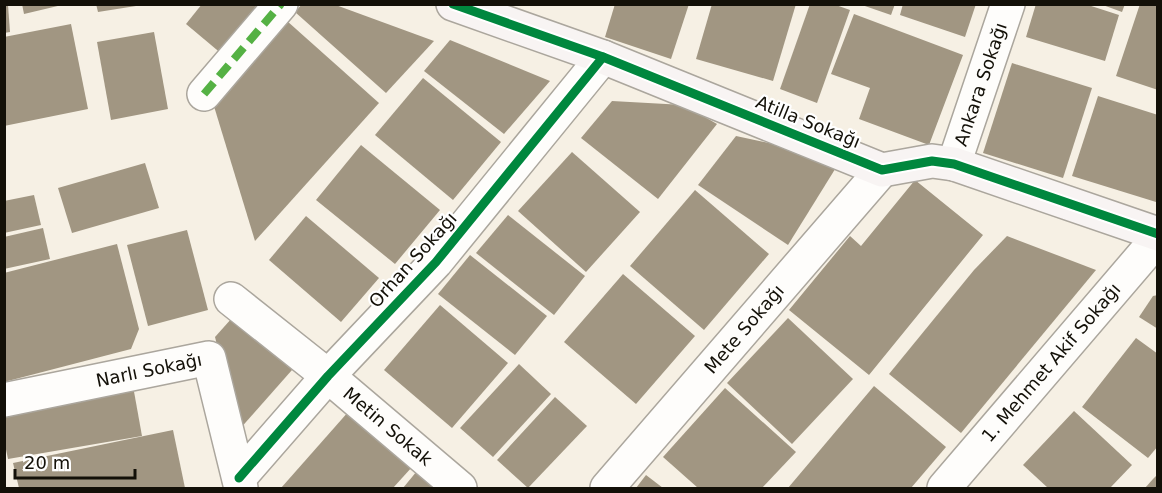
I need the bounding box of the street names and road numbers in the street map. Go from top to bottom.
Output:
street label: Ankara Sokağı [950,20,1011,149]
street label: Atilla Sokağı [753,91,863,152]
street label: Orhan Sokağı [364,208,461,312]
street label: 1. Mehmet Akif Sokağı [977,279,1125,446]
street label: Mete Sokağı [700,280,788,378]
street label: Narlı Sokağı [94,349,204,391]
street label: Metin Sokak [339,383,437,470]

